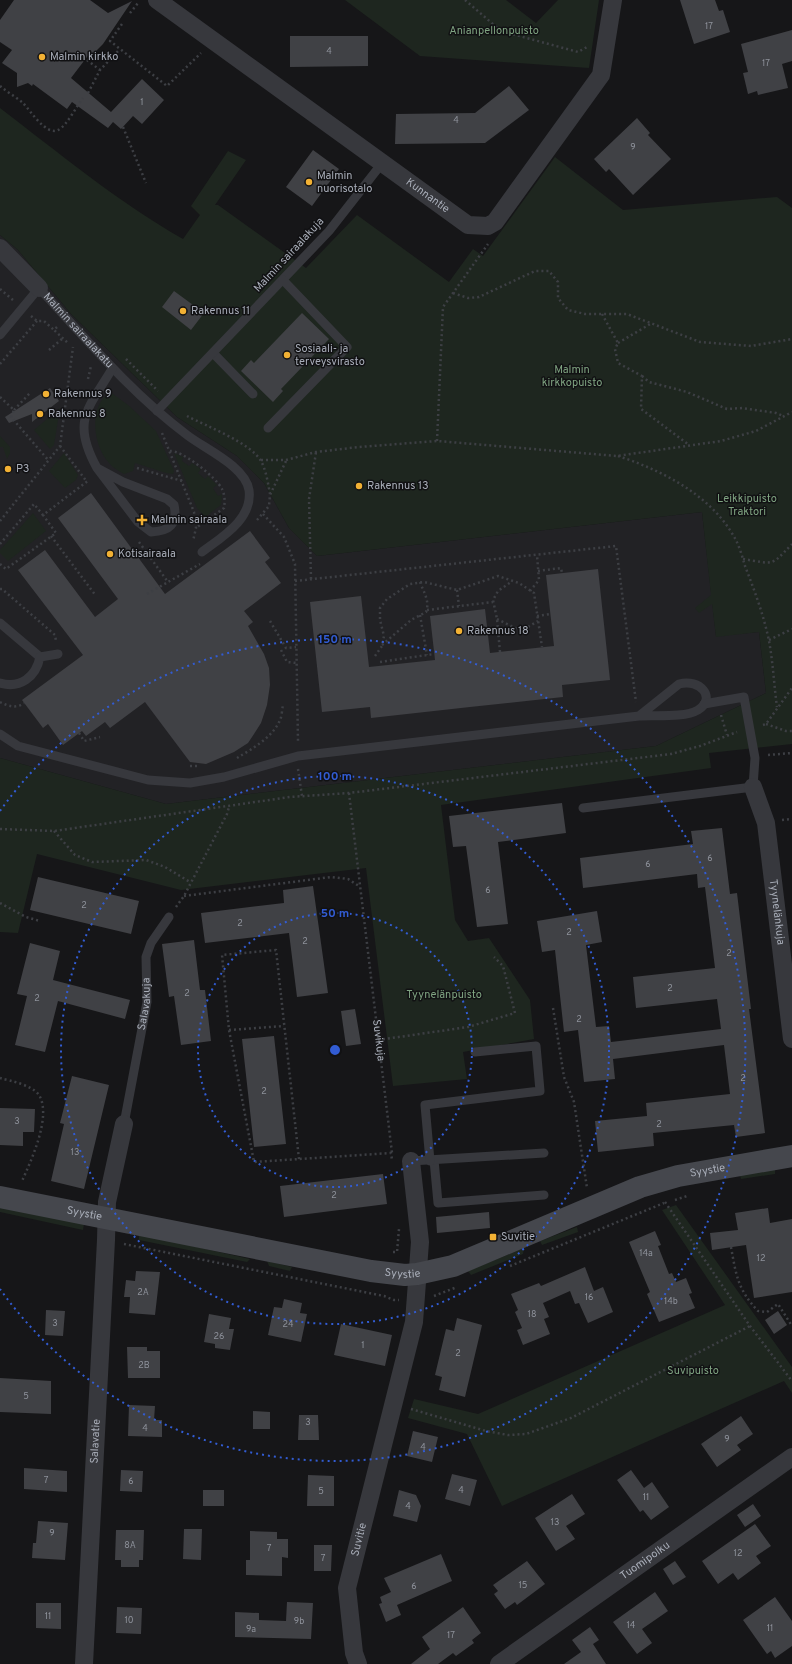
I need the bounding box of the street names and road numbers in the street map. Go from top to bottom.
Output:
street label: Kunnantie [403,175,452,216]
street label: Malmin sairaalakuja [251,215,327,295]
street label: Malmin sairaalakatu [40,290,116,371]
street label: Tyynelänkuja [766,878,788,946]
street label: Salavakuja [135,977,154,1032]
street label: Suvikuja [369,1018,388,1062]
street label: Syystie [689,1161,726,1181]
street label: Syystie [65,1203,103,1224]
street label: Syystie [384,1266,422,1282]
street label: Salavatie [87,1419,104,1464]
street label: Suvitie [348,1521,370,1558]
street label: Tuomipolku [618,1538,673,1583]

